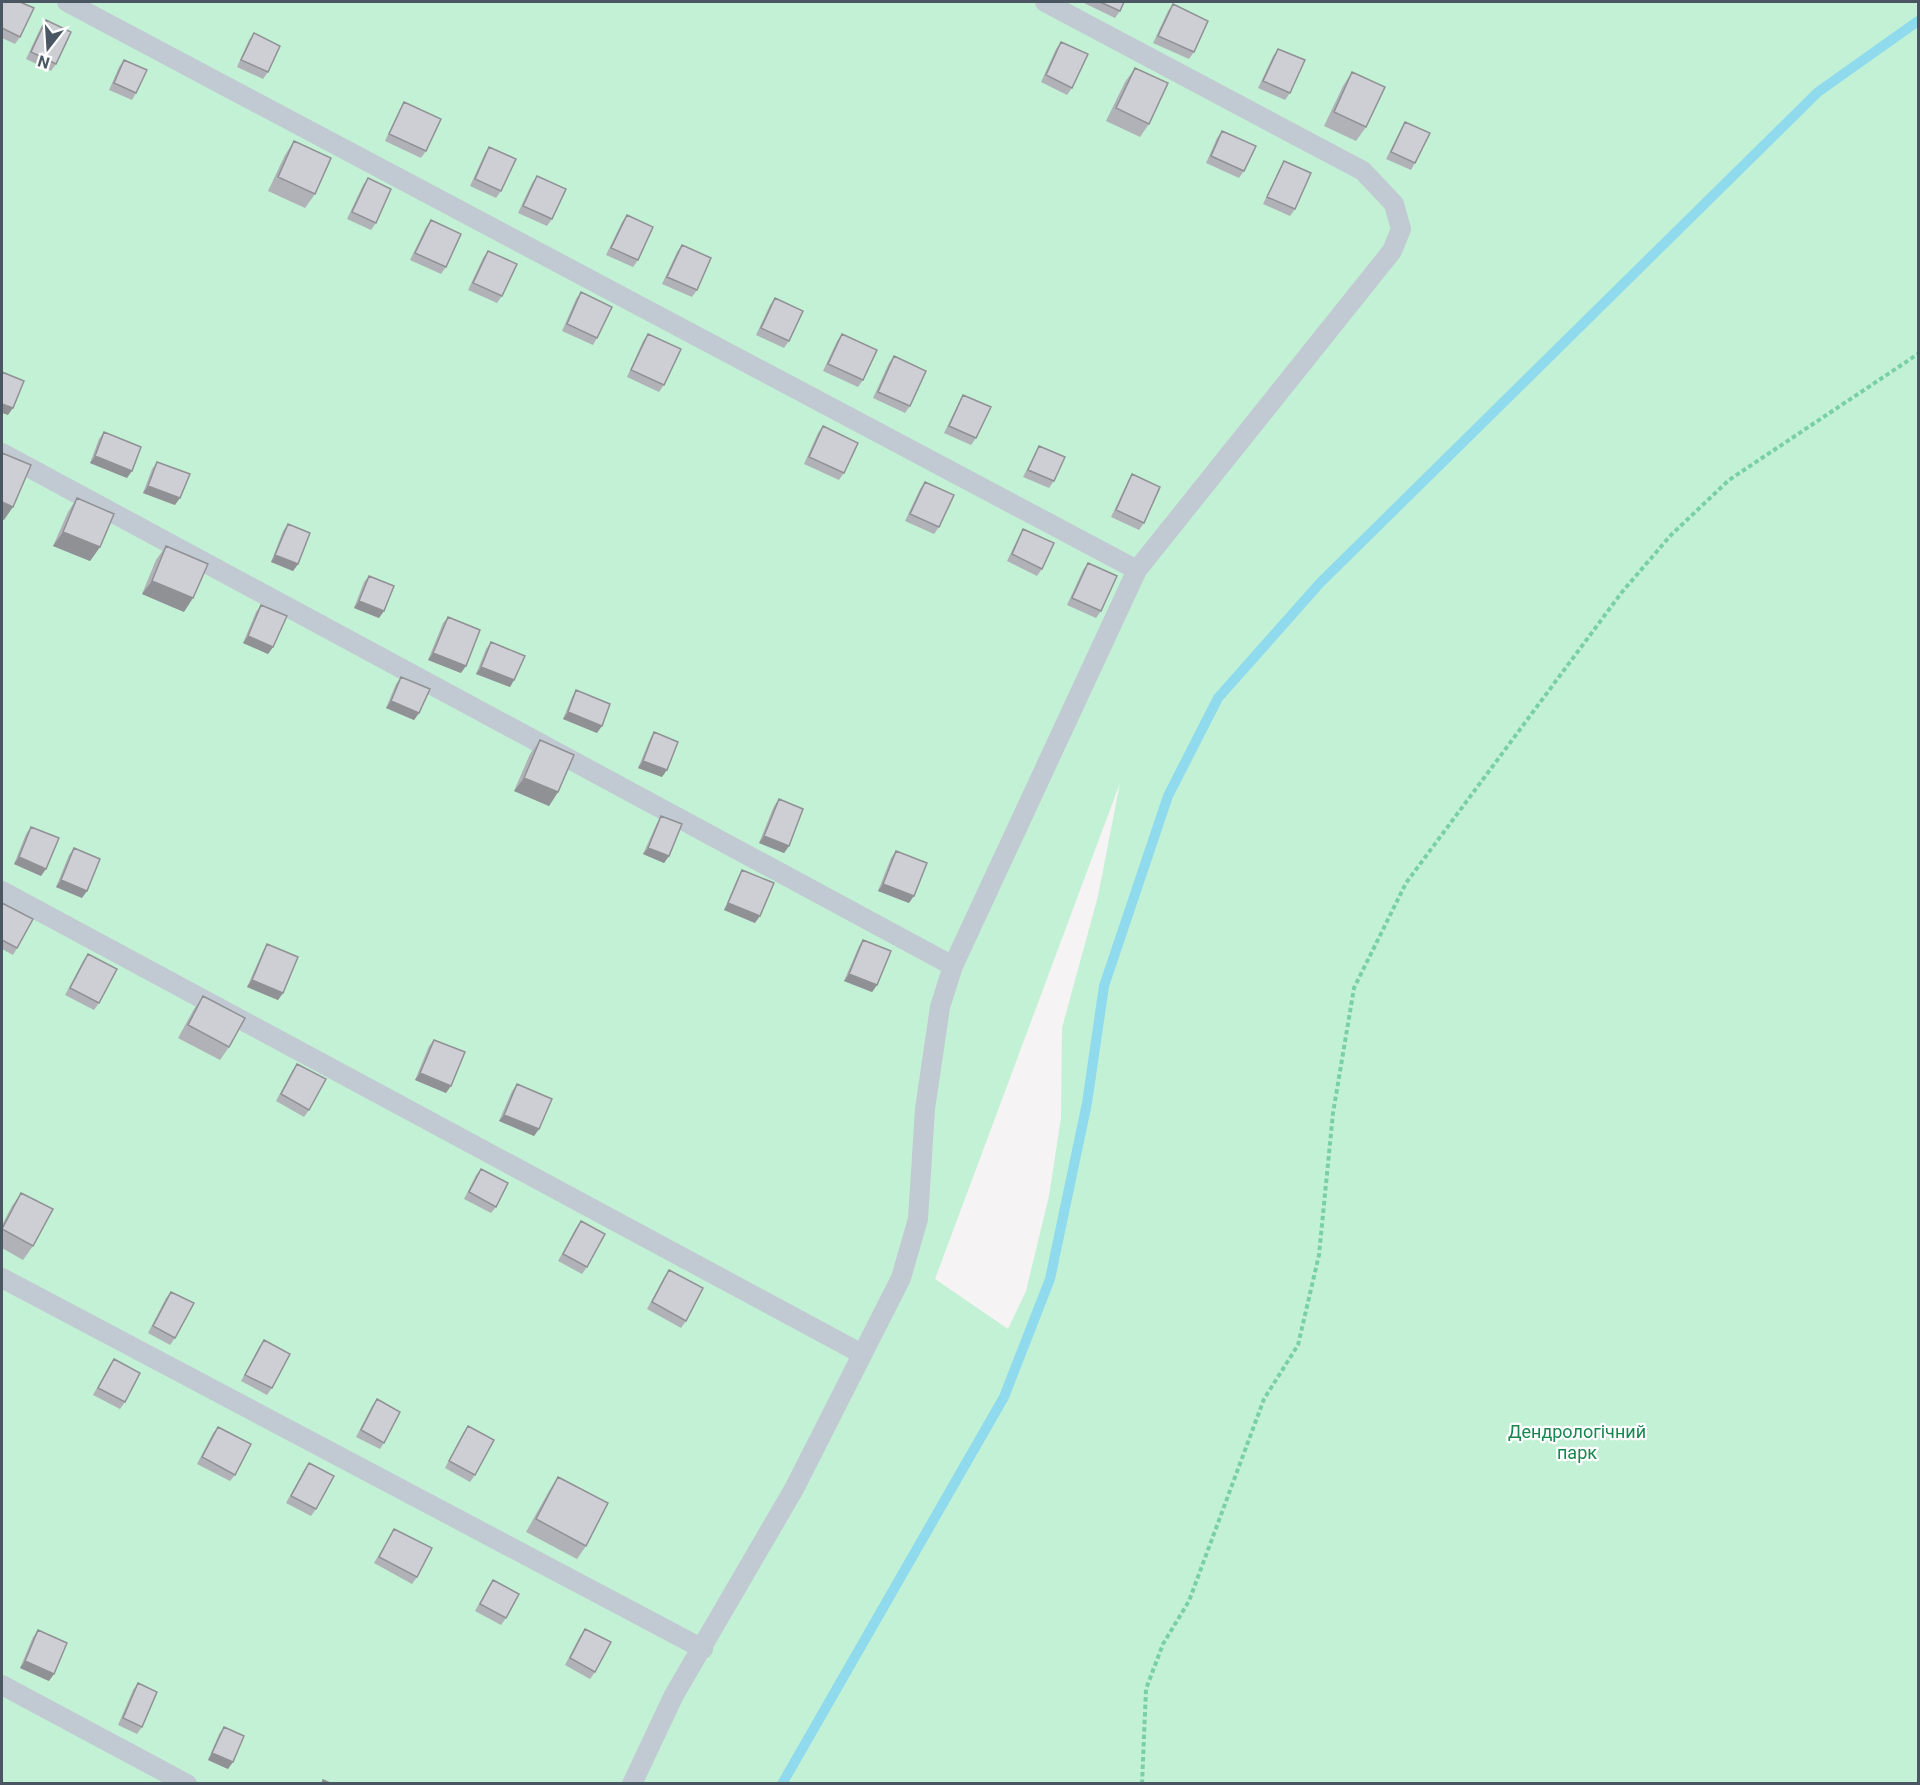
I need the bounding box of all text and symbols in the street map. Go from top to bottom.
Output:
north arrow [18,18,78,78]
text: N [36,51,52,73]
park label: Дендрологічний парк [1508,1421,1646,1463]

